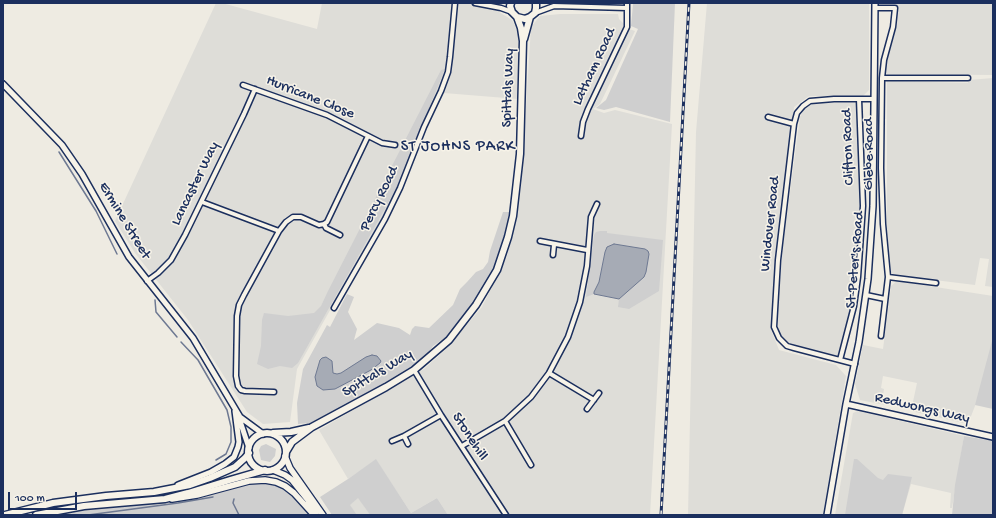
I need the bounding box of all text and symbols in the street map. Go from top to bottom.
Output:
street label: Latham Road [569,25,621,109]
street label: Spittals Way [499,48,519,128]
street label: Hurricane Close [263,72,357,124]
street label: Clifton Road [839,108,859,186]
street label: Glebe Road [861,118,879,190]
district label: ST JOHNS PARK [401,138,515,158]
street label: Lancaster Way [168,139,224,229]
street label: Percy Road [357,164,403,234]
street label: Windover Road [757,175,785,273]
street label: Ermine Street [94,179,154,263]
street label: St Peter's Road [843,211,869,309]
street label: Spittals Way [340,346,416,402]
street label: Redwongs Way [873,389,971,429]
street label: Stonehill [447,410,491,464]
scale bar [10,484,79,510]
text: 100 m [15,492,45,506]

